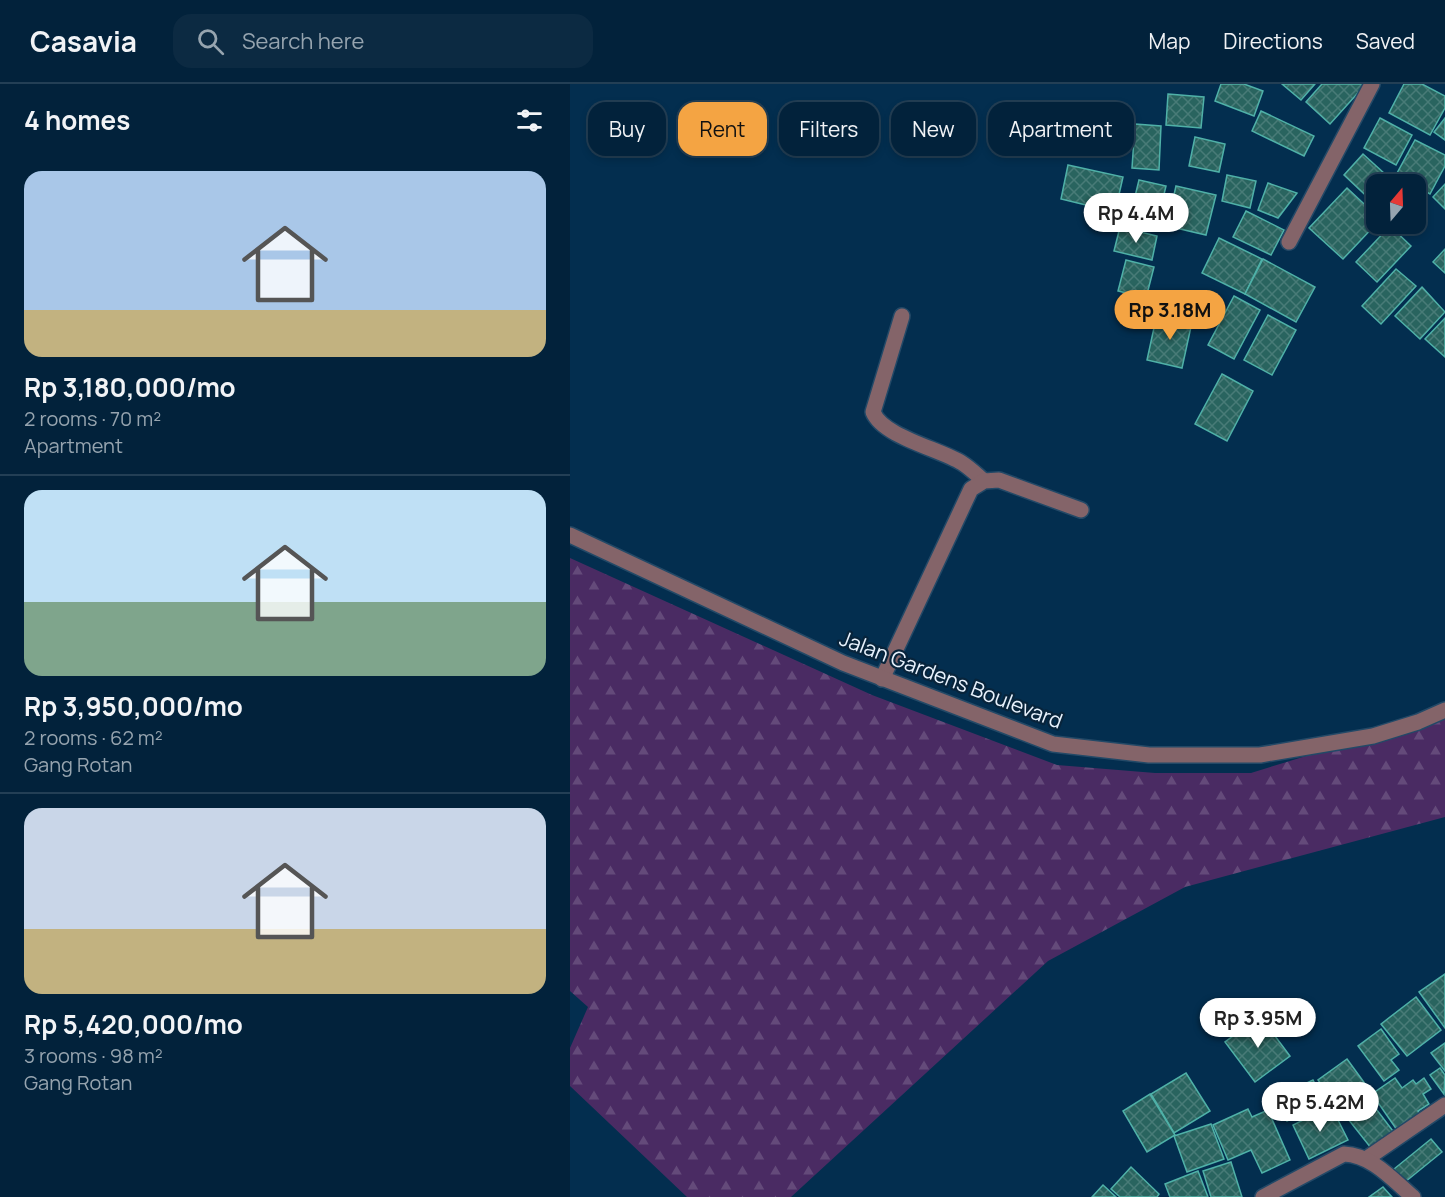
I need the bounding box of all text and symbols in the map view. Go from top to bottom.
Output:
search box [173,14,593,68]
text: Casavia [30,22,137,60]
icon: search [194,25,227,58]
text: Search here [242,26,364,56]
text: Map [1149,27,1190,55]
text: Directions [1223,27,1323,55]
text: Saved [1356,27,1415,55]
text: 4 homes [24,102,130,138]
chip: Buy [588,102,666,156]
chip: Rent [678,102,767,156]
chip: Filters [779,102,879,156]
chip: New [891,102,976,156]
chip: Apartment [988,102,1134,156]
icon: filters [513,104,546,137]
north arrow [1366,174,1426,234]
map controls [1366,174,1426,234]
pin: Rp 4.4M [1081,193,1191,244]
text: Rp 4.4M [1098,199,1174,226]
icon: home [231,210,339,318]
pin: Rp 3.18M [1108,290,1232,341]
text: Rp 3.18M [1129,296,1211,323]
text: Rp 3,180,000/mo [24,369,236,405]
text: 2 rooms · 70 m² [24,405,161,432]
text: Apartment [24,432,123,459]
icon: home [231,529,339,637]
street label: Jalan Gardens Boulevard [836,624,1067,735]
text: Rp 3,950,000/mo [24,688,243,724]
text: 2 rooms · 62 m² [24,724,163,751]
text: Gang Rotan [24,751,132,778]
icon: home [231,847,339,955]
pin: Rp 3.95M [1196,998,1320,1049]
text: Rp 3.95M [1214,1004,1302,1031]
text: Rp 5,420,000/mo [24,1006,243,1042]
text: 3 rooms · 98 m² [24,1042,163,1069]
text: Gang Rotan [24,1069,132,1096]
pin: Rp 5.42M [1258,1082,1382,1133]
text: Rp 5.42M [1276,1088,1364,1115]

